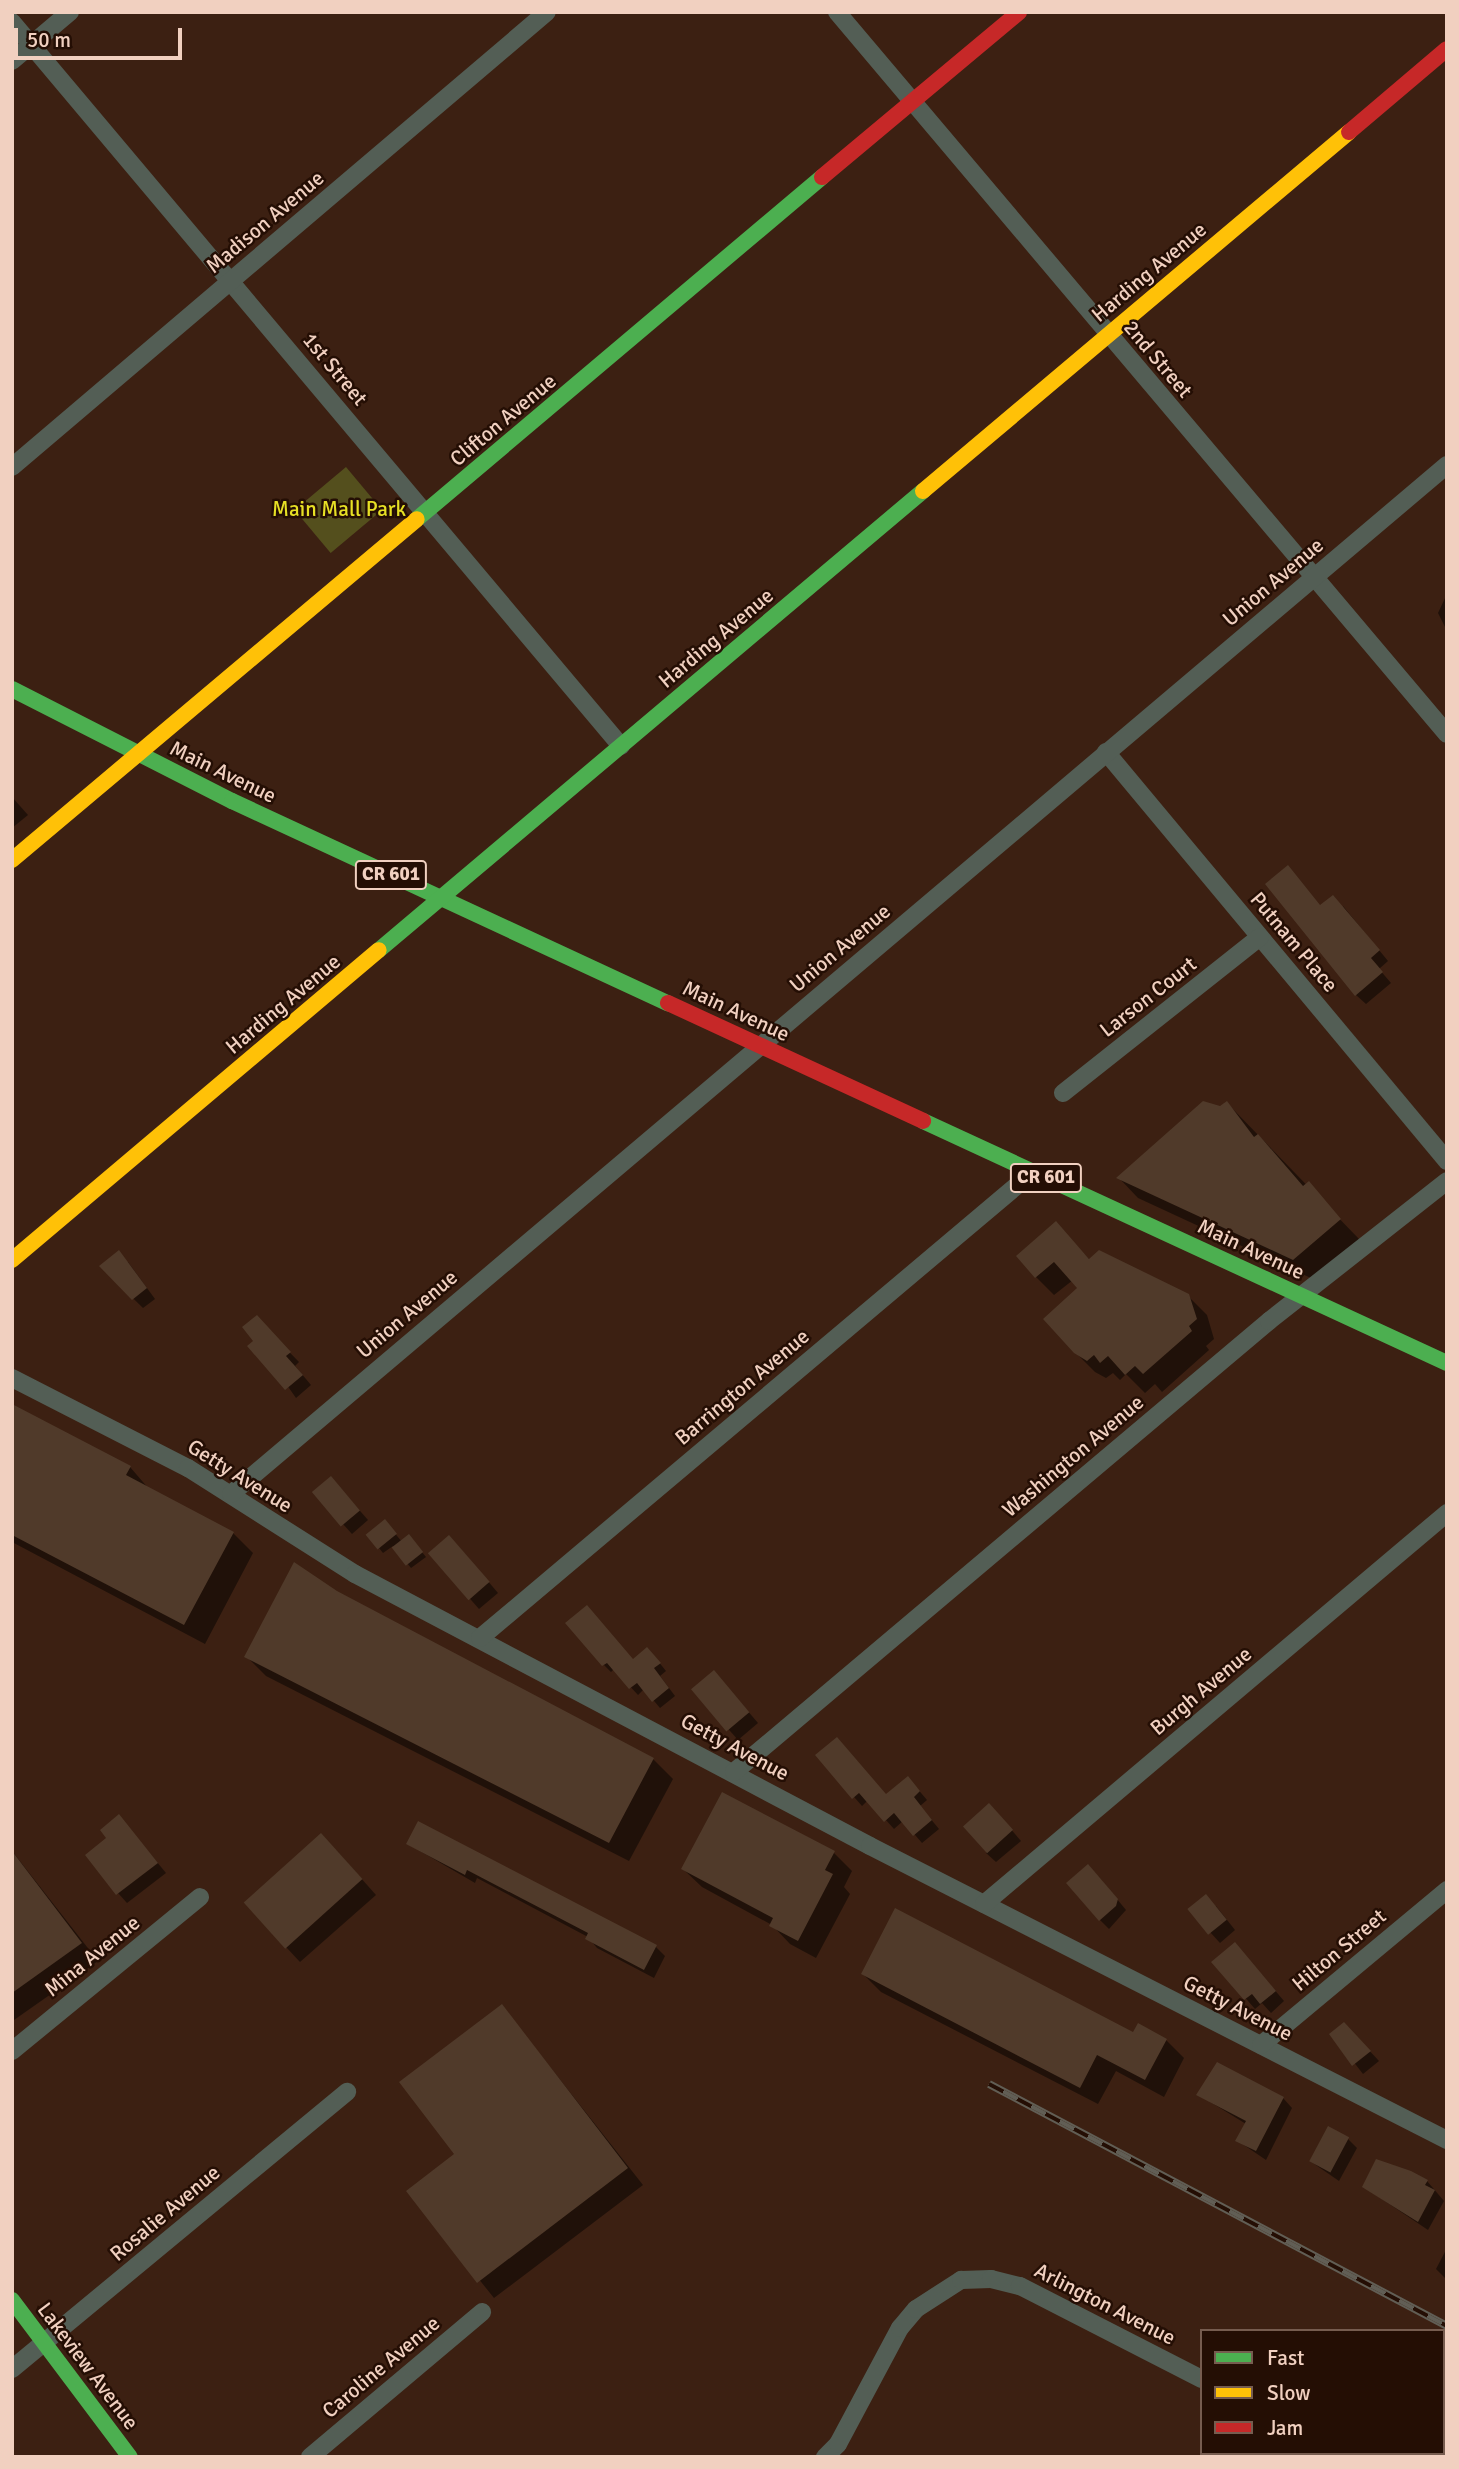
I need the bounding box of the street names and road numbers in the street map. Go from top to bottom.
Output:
street label: Madison Avenue [201,165,329,279]
street label: Harding Avenue [1087,217,1211,327]
street label: 2nd Street [1118,315,1198,403]
street label: 1st Street [297,327,373,411]
street label: Clifton Avenue [445,368,561,472]
street label: Union Avenue [1217,533,1329,631]
street label: Harding Avenue [654,583,778,693]
street label: Main Avenue [166,735,280,809]
road number: CR 601 [354,860,428,890]
street label: Putnam Place [1245,887,1343,997]
street label: Union Avenue [784,899,896,997]
street label: Harding Avenue [221,949,345,1059]
street label: Larson Court [1095,951,1201,1043]
street label: Main Avenue [679,975,793,1047]
road number: CR 601 [1009,1162,1083,1194]
street label: Main Avenue [1194,1213,1308,1285]
street label: Union Avenue [351,1265,463,1363]
street label: Barrington Avenue [670,1324,814,1450]
street label: Washington Avenue [997,1390,1149,1522]
street label: Getty Avenue [183,1434,297,1518]
street label: Burgh Avenue [1145,1641,1257,1741]
street label: Getty Avenue [677,1708,793,1786]
street label: Hilton Street [1287,1904,1391,1996]
street label: Mina Avenue [39,1910,145,2002]
street label: Getty Avenue [1179,1970,1297,2046]
street label: Rosalie Avenue [105,2160,225,2266]
street label: Arlington Avenue [1030,2258,1180,2350]
street label: Lakeview Avenue [32,2298,144,2434]
street label: Caroline Avenue [317,2311,445,2423]

